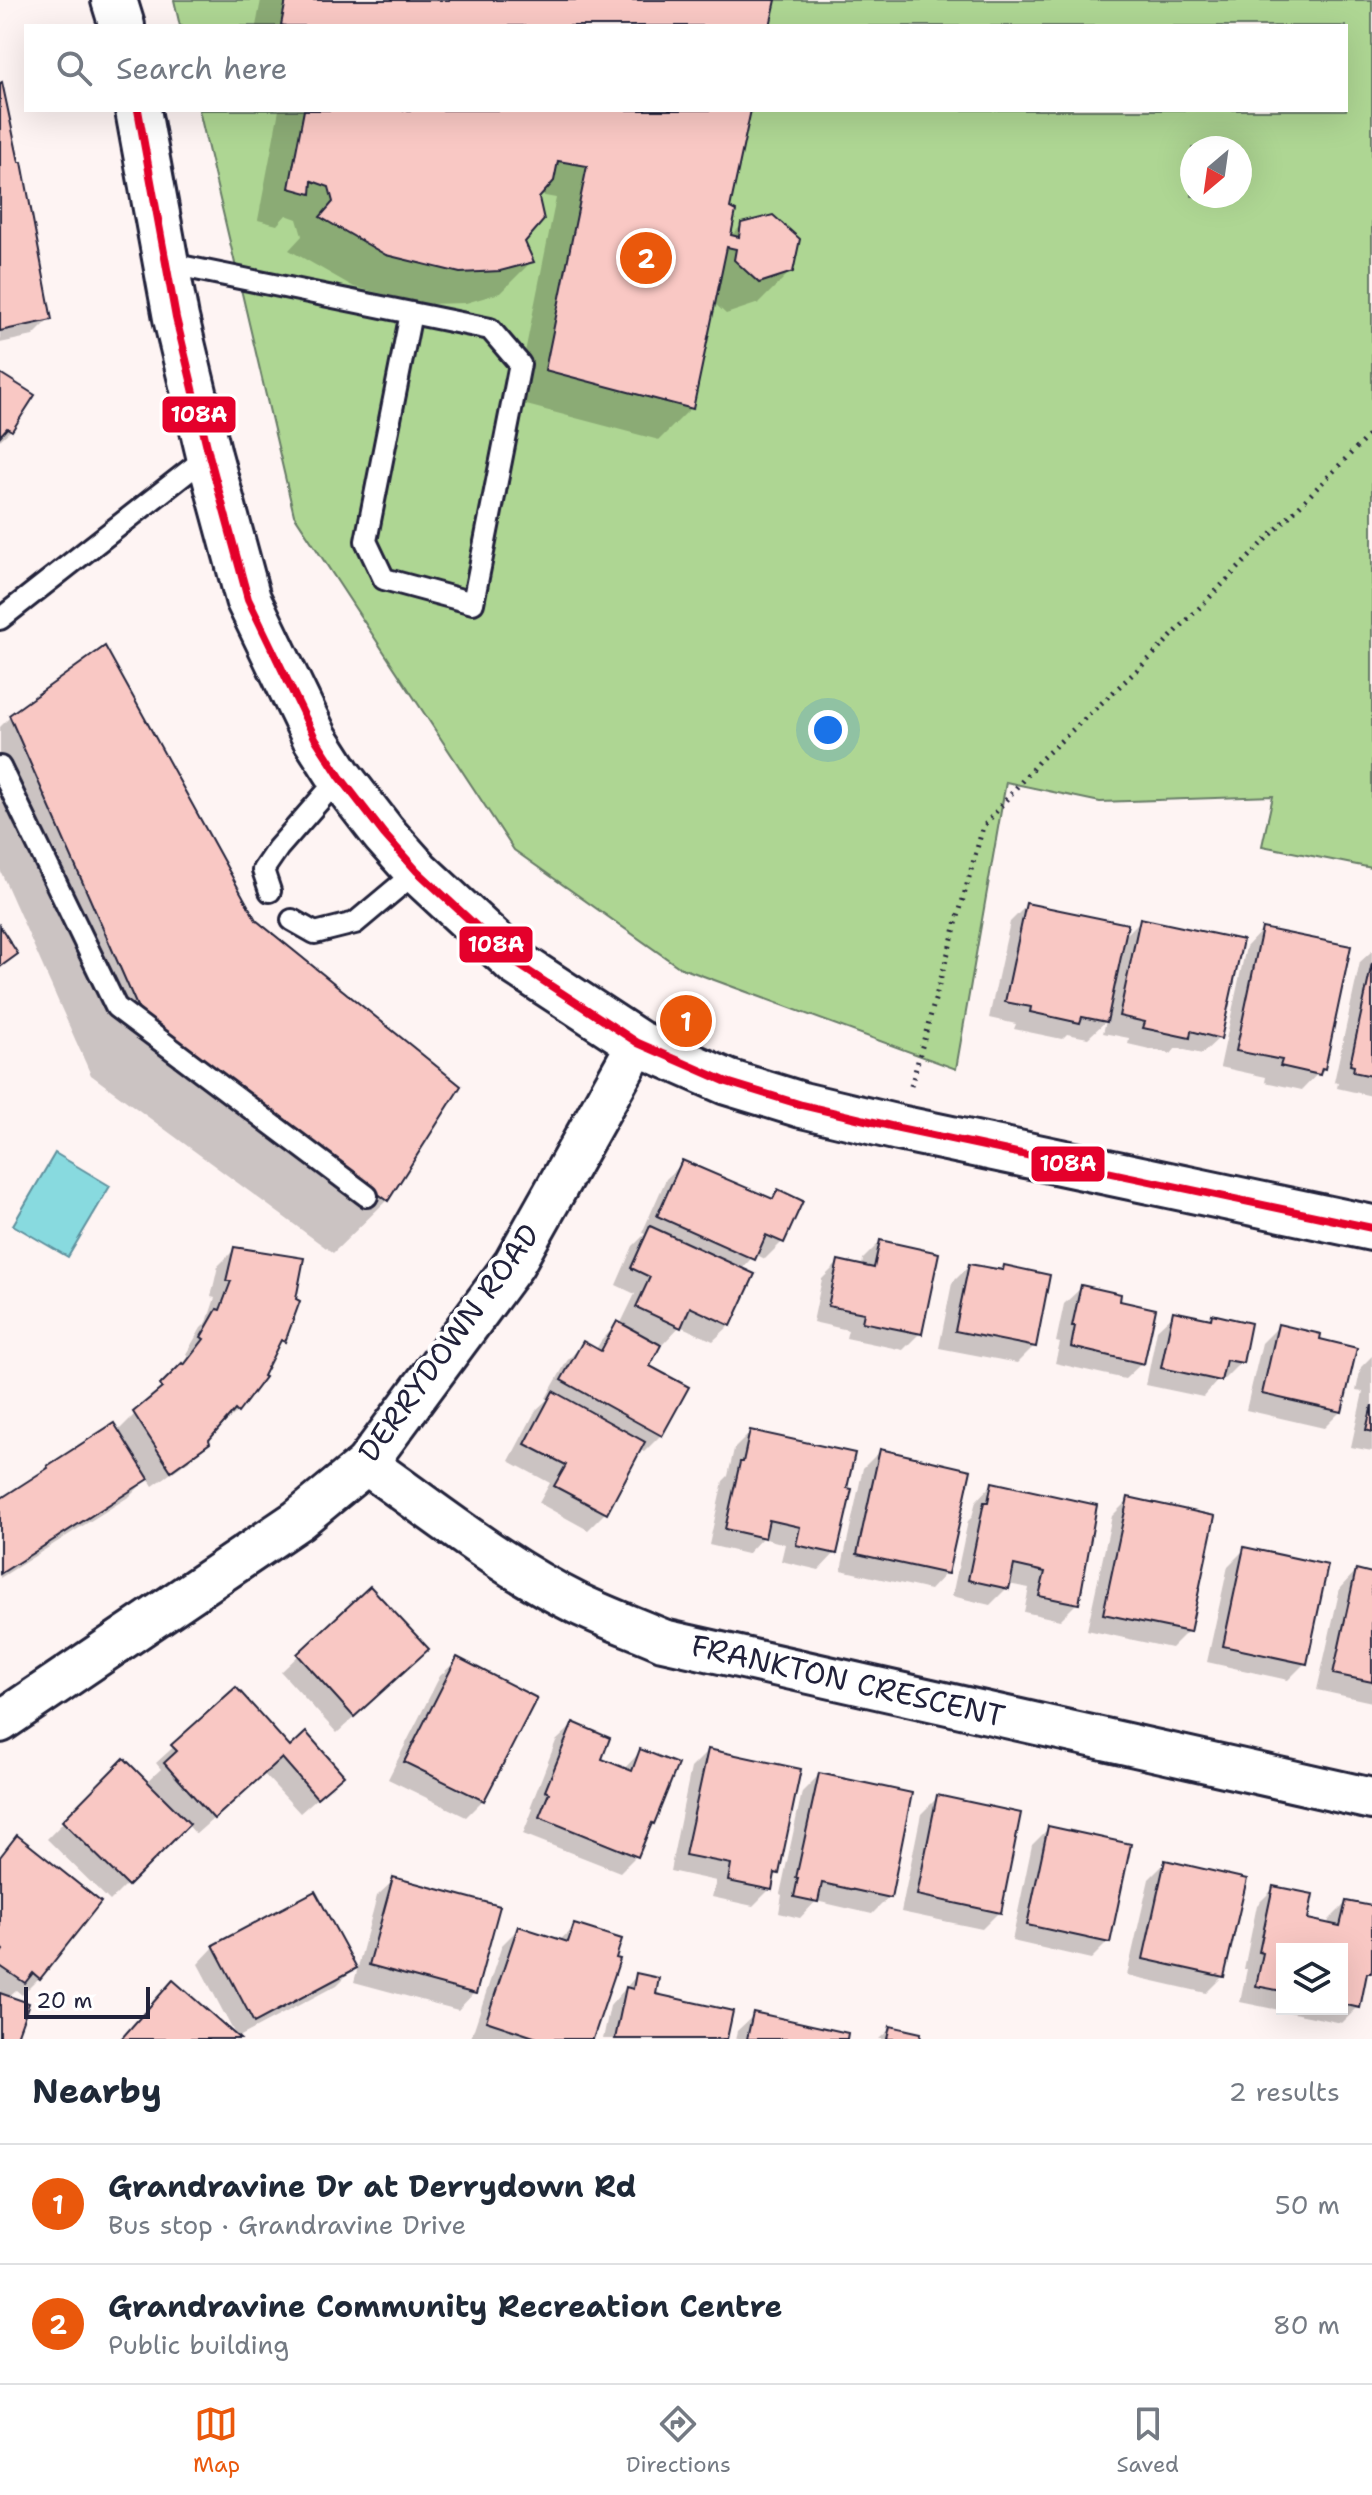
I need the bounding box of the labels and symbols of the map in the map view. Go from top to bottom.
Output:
north arrow [1180,136,1252,208]
pin: 2 [620,228,672,288]
line badge: 108A [161,395,237,434]
text: 108A [171,400,228,429]
your location [808,710,848,750]
line badge: 108A [458,925,534,964]
text: 108A [468,930,525,959]
pin: 1 [660,991,712,1051]
line badge: 108A [1030,1145,1106,1183]
text: 108A [1040,1149,1097,1178]
street label: DERRYDOWN ROAD [348,1215,549,1470]
street label: FRANKTON CRESCENT [687,1624,1009,1737]
scale bar [24,1983,150,2019]

